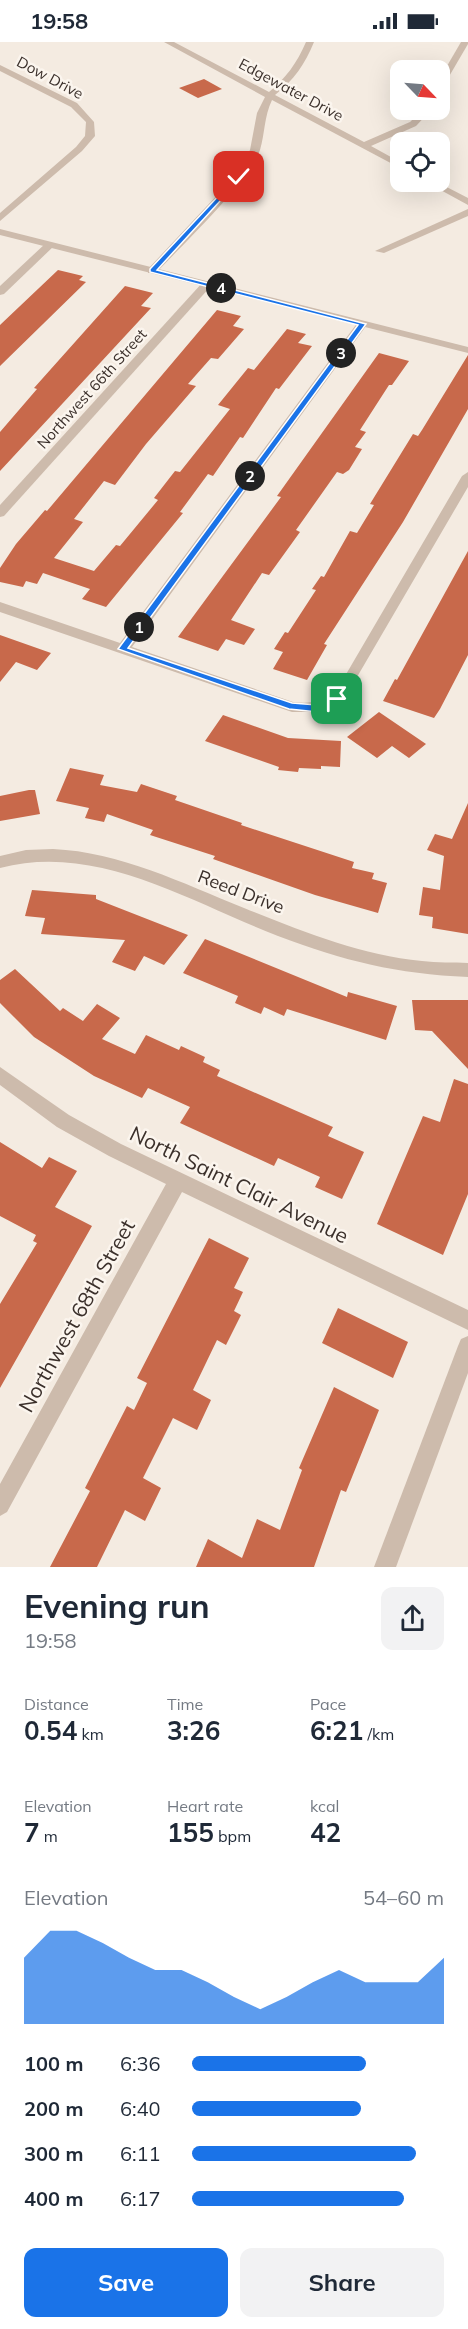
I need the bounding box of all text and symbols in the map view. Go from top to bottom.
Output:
text: 19:58 [30,7,88,35]
street label: Dow Drive [14,52,87,103]
street label: Edgewater Drive [236,54,347,125]
north arrow [390,60,450,120]
map controls [390,60,450,192]
button: locate [390,132,450,192]
pin [213,151,264,202]
icon: check [222,160,255,193]
pin: 4 [206,273,236,303]
text: 4 [216,278,226,298]
street label: Northwest 66th Street [33,325,150,452]
pin: 3 [326,338,356,368]
text: 3 [336,343,346,363]
pin: 2 [235,461,265,491]
text: 2 [245,466,255,486]
pin: 1 [124,612,154,642]
text: 1 [134,617,144,637]
pin [311,673,362,724]
icon: arrive [320,682,353,715]
street label: Reed Drive [195,865,288,919]
street label: North Saint Clair Avenue [126,1120,353,1248]
street label: Northwest 68th Street [12,1215,140,1416]
text: Evening run [24,1585,210,1626]
button: share [381,1587,444,1650]
text: 19:58 [24,1628,77,1653]
text: Distance [24,1694,89,1714]
text: Time [167,1694,203,1714]
text: Pace [310,1694,346,1714]
text: 0.54 [24,1714,77,1747]
text: 3:26 [167,1714,220,1747]
text: 6:21 [310,1714,363,1747]
text: km [77,1724,104,1744]
text: /km [363,1724,394,1744]
text: Elevation [24,1796,92,1816]
text: Heart rate [167,1796,243,1816]
text: kcal [310,1796,339,1816]
text: 7 [24,1816,40,1849]
text: 155 [167,1816,214,1849]
text: 42 [310,1816,341,1849]
text: m [40,1826,58,1846]
text: bpm [214,1826,251,1846]
text: Elevation [24,1885,109,1910]
text: 54–60 m [363,1885,444,1910]
text: 100 m [24,2051,83,2076]
text: 6:36 [120,2051,161,2076]
text: 200 m [24,2096,83,2121]
text: 6:40 [120,2096,161,2121]
text: 300 m [24,2141,83,2166]
text: 6:11 [120,2141,161,2166]
text: 400 m [24,2186,83,2211]
text: 6:17 [120,2186,161,2211]
button: Save [24,2248,228,2317]
button: Share [240,2248,444,2317]

